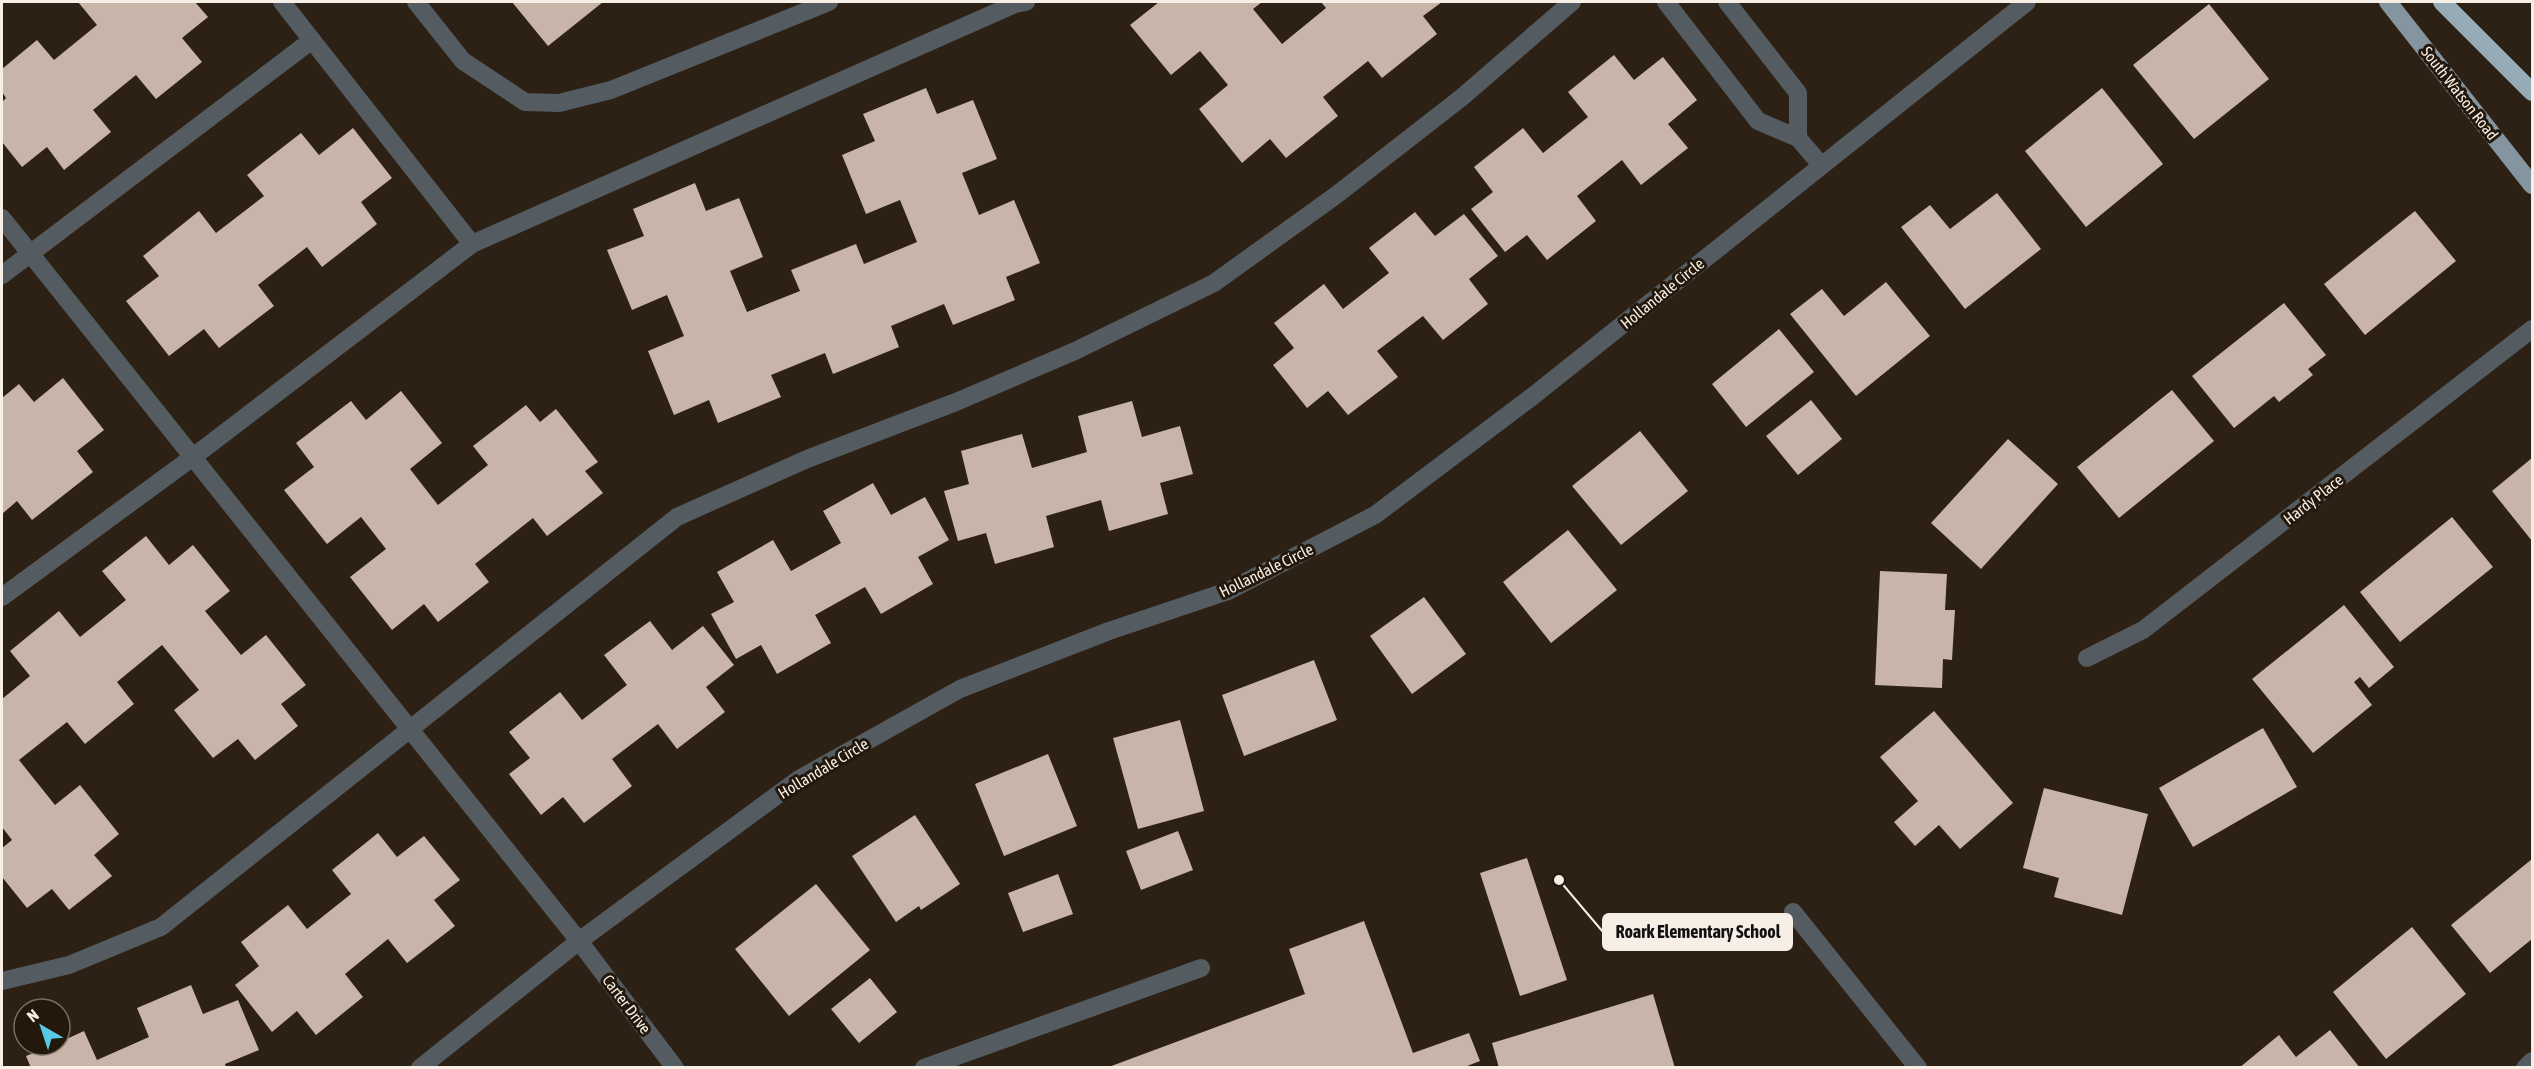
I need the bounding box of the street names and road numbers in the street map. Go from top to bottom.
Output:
street label: South Watson Road [2418,43,2502,143]
street label: Hollandale Circle [1617,254,1707,332]
street label: Hardy Place [2280,470,2347,529]
street label: Hollandale Circle [1216,540,1316,600]
street label: Hollandale Circle [775,734,871,802]
street label: Carter Drive [599,971,655,1037]

